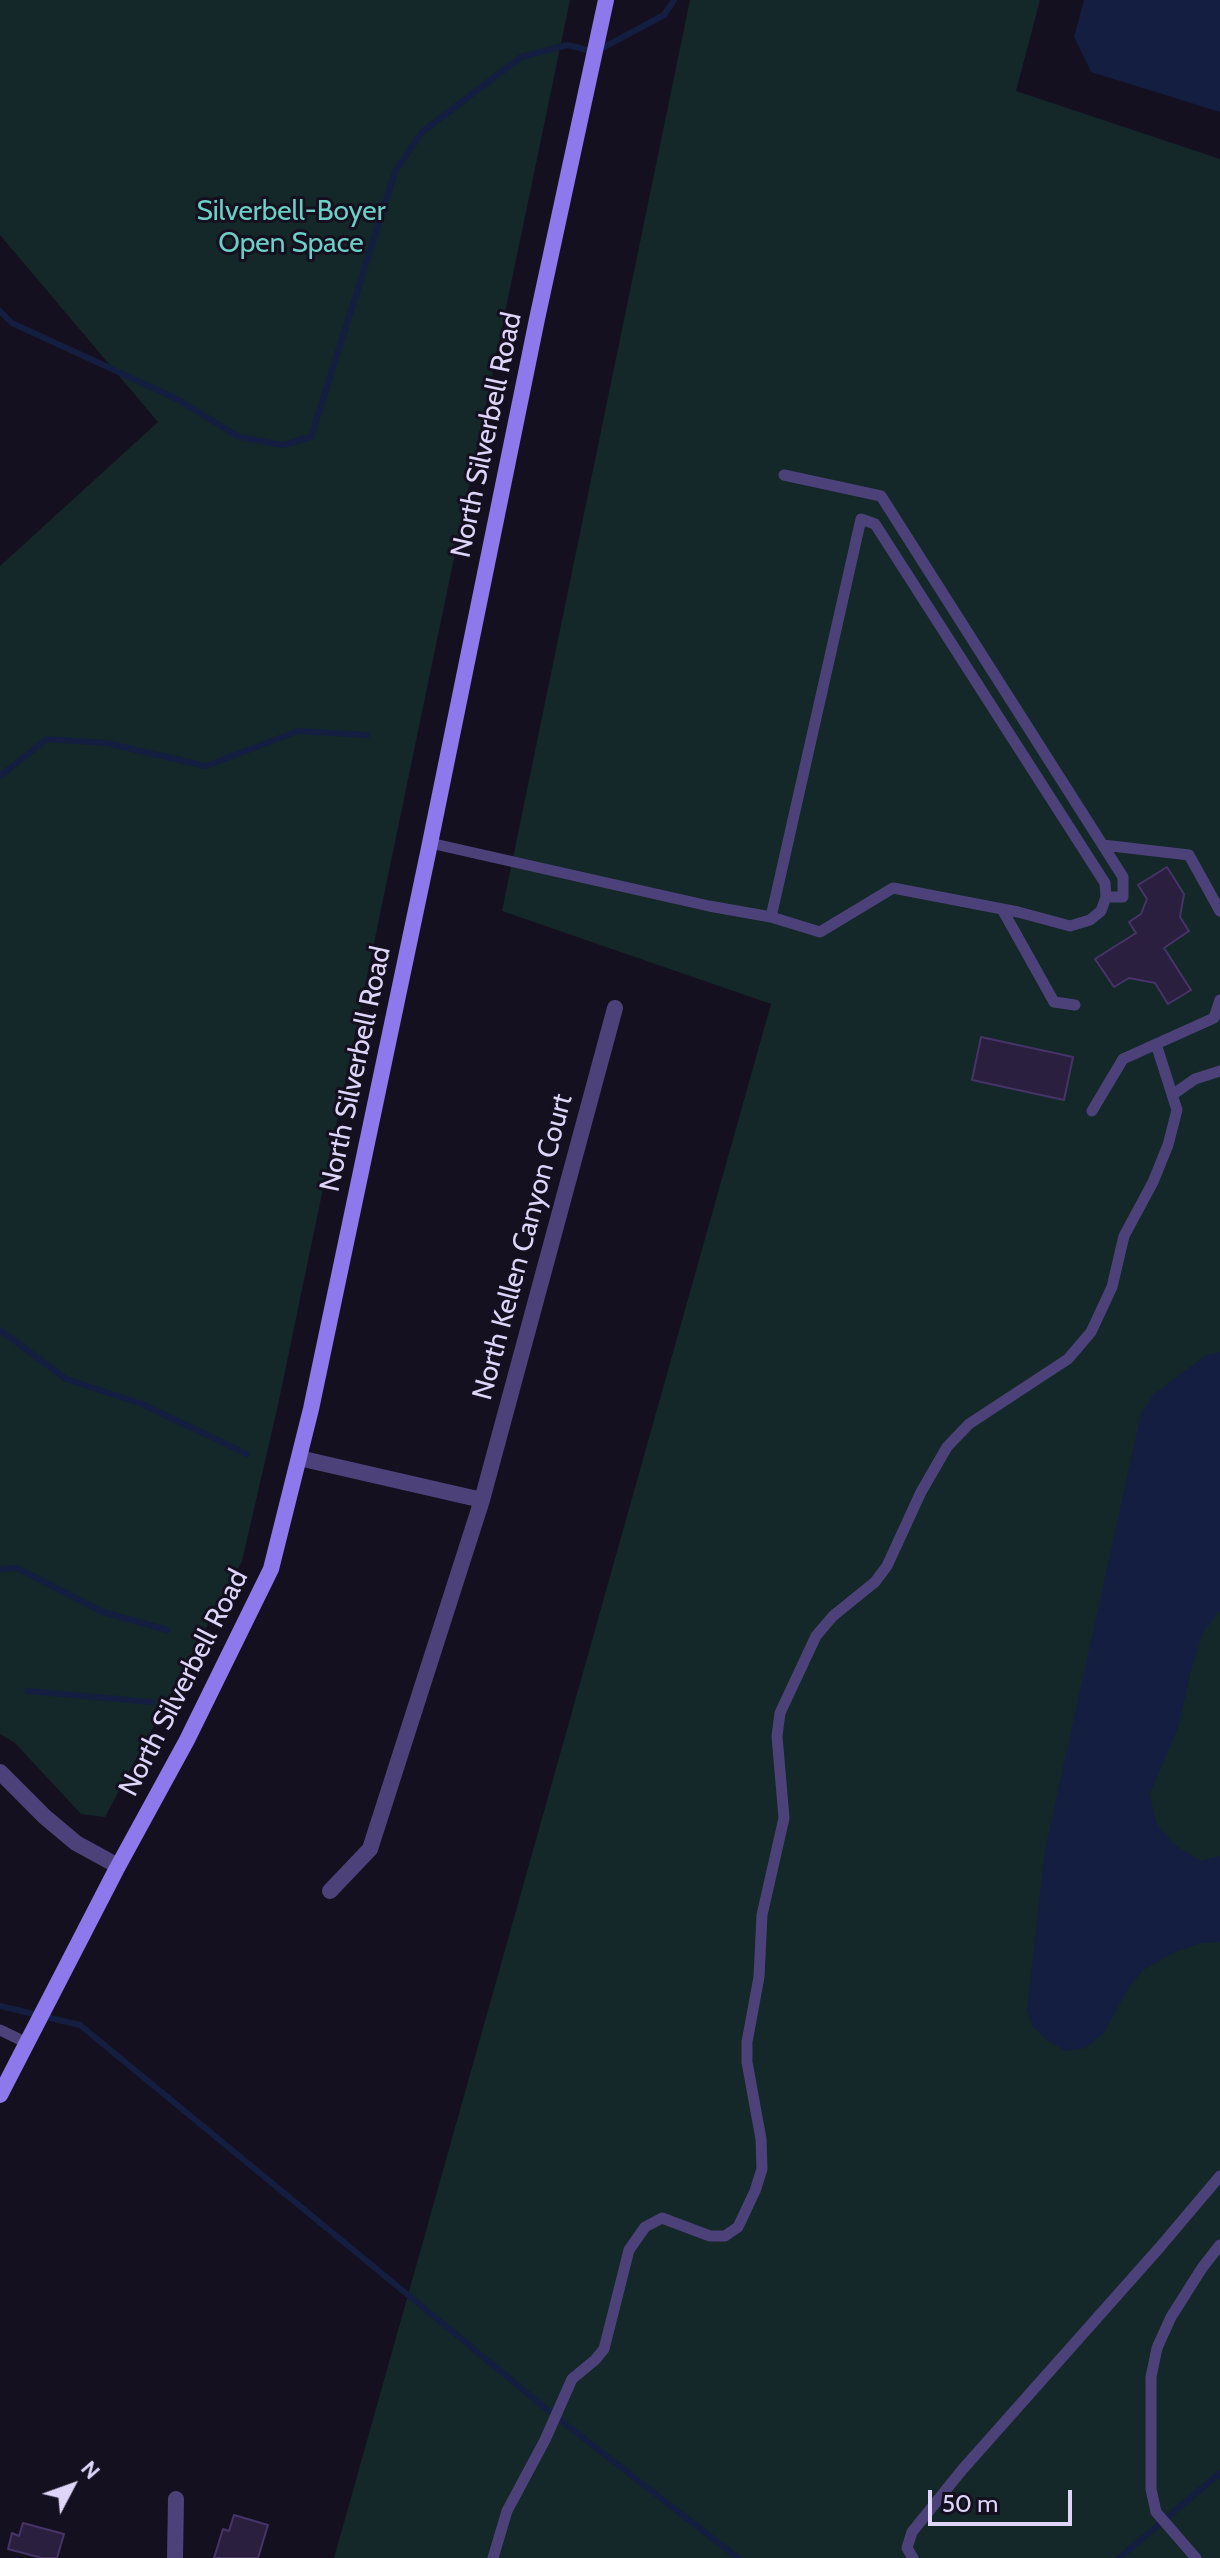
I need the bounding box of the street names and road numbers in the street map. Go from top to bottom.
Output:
street label: North Silverbell Road [445,309,529,561]
street label: North Silverbell Road [314,943,398,1195]
street label: North Kellen Canyon Court [466,1090,580,1404]
street label: North Silverbell Road [112,1564,256,1802]

